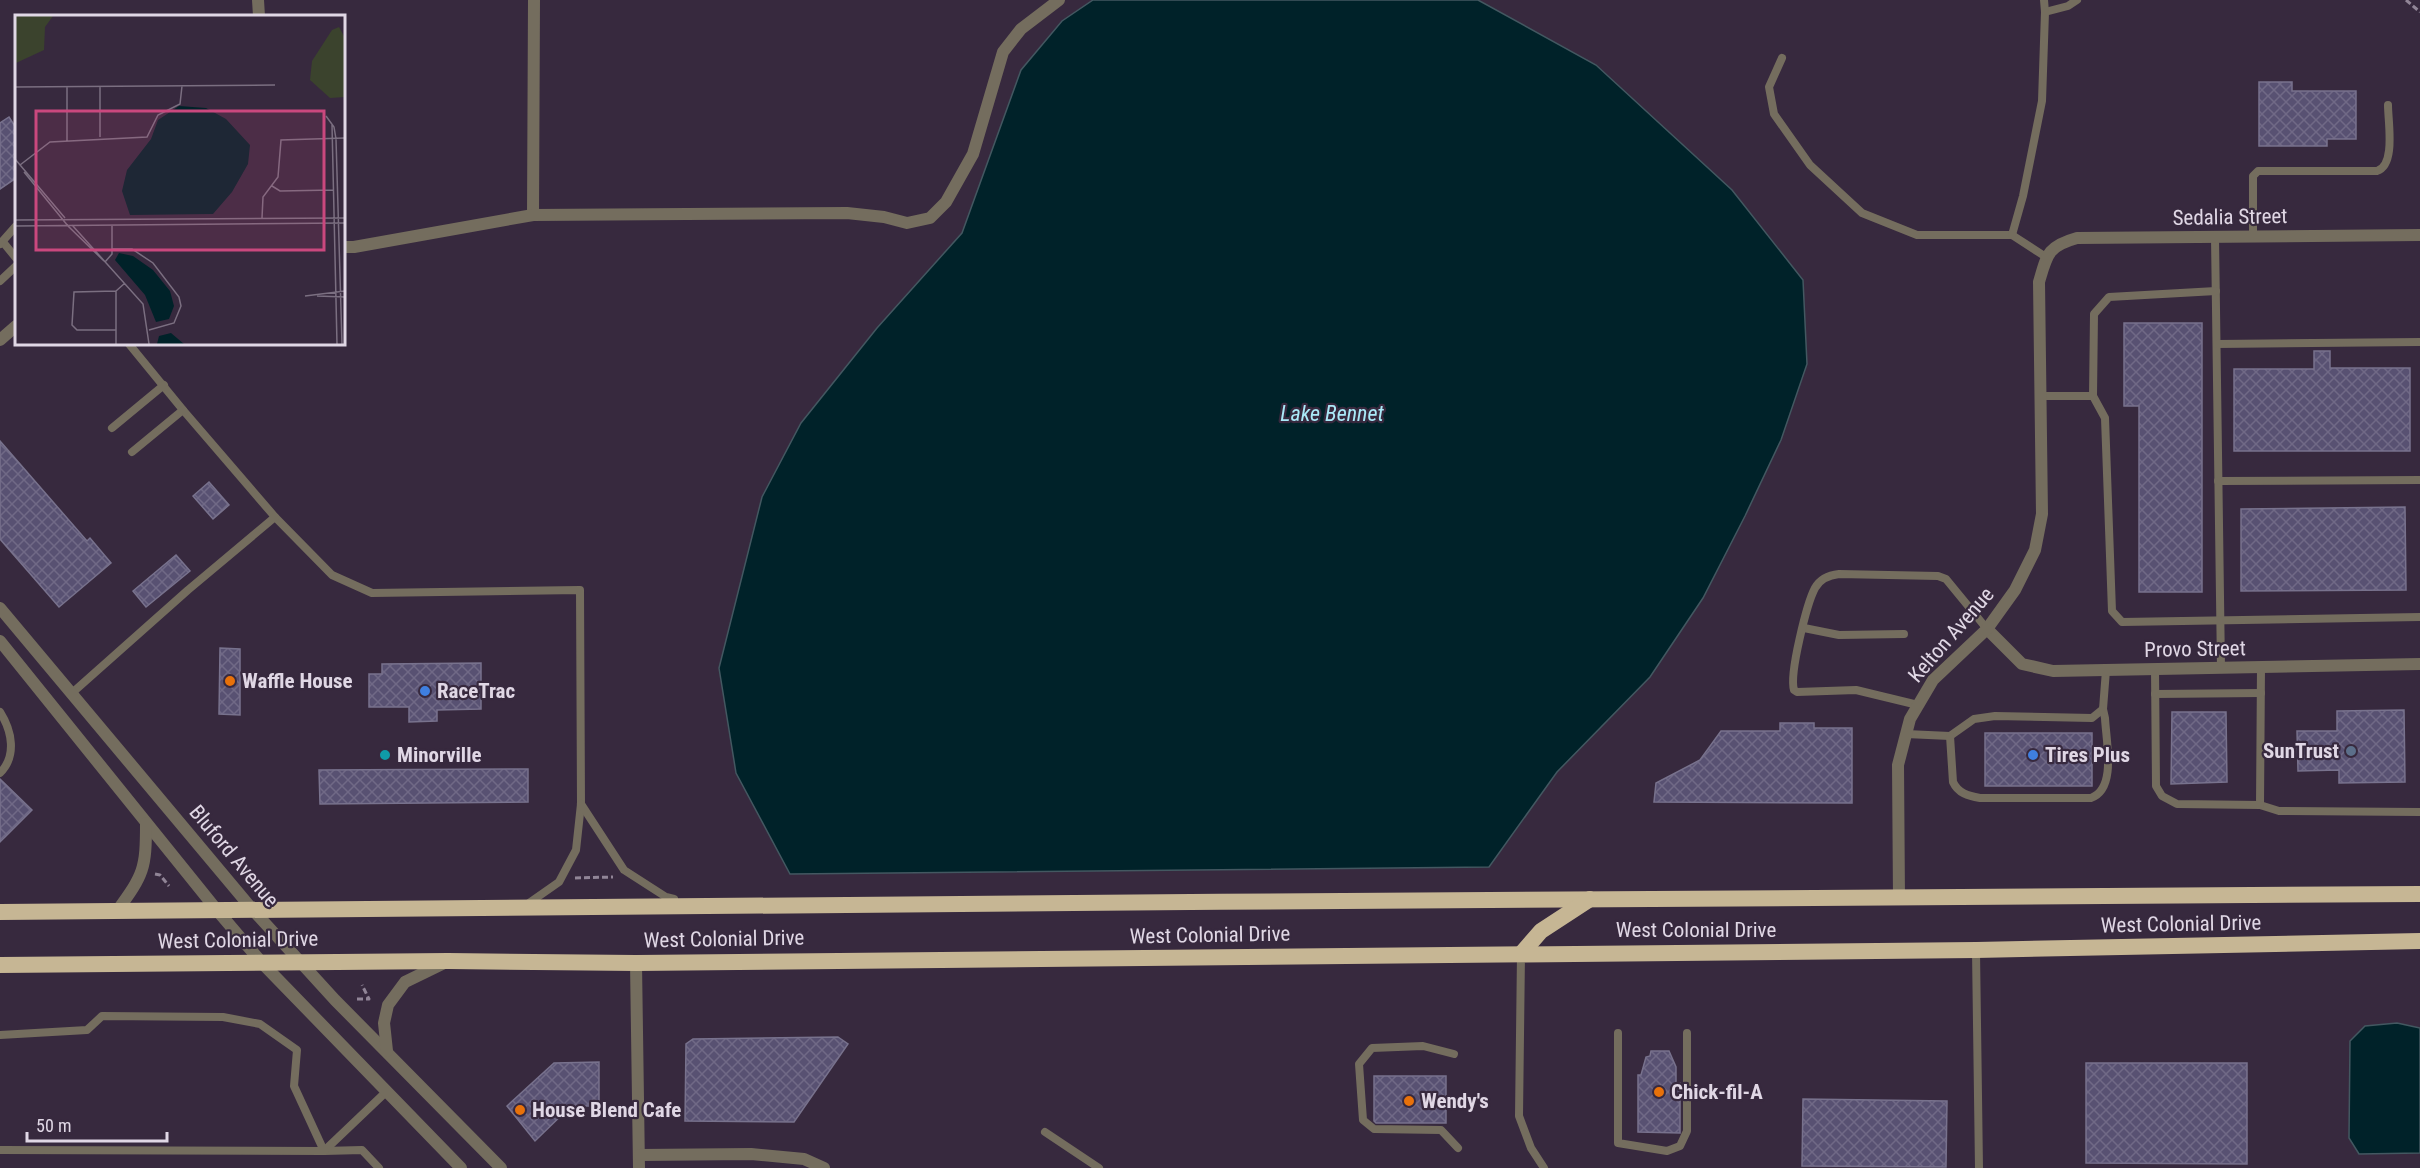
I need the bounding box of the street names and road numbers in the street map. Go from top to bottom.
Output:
street label: Sedalia Street [2172,204,2288,230]
street label: Kelton Avenue [1903,583,1999,687]
street label: Provo Street [2144,636,2246,662]
street label: Bluford Avenue [184,800,284,912]
street label: West Colonial Drive [2101,911,2262,937]
street label: West Colonial Drive [1616,918,1776,942]
street label: West Colonial Drive [1130,922,1291,948]
street label: West Colonial Drive [644,926,805,952]
street label: West Colonial Drive [158,927,319,953]

